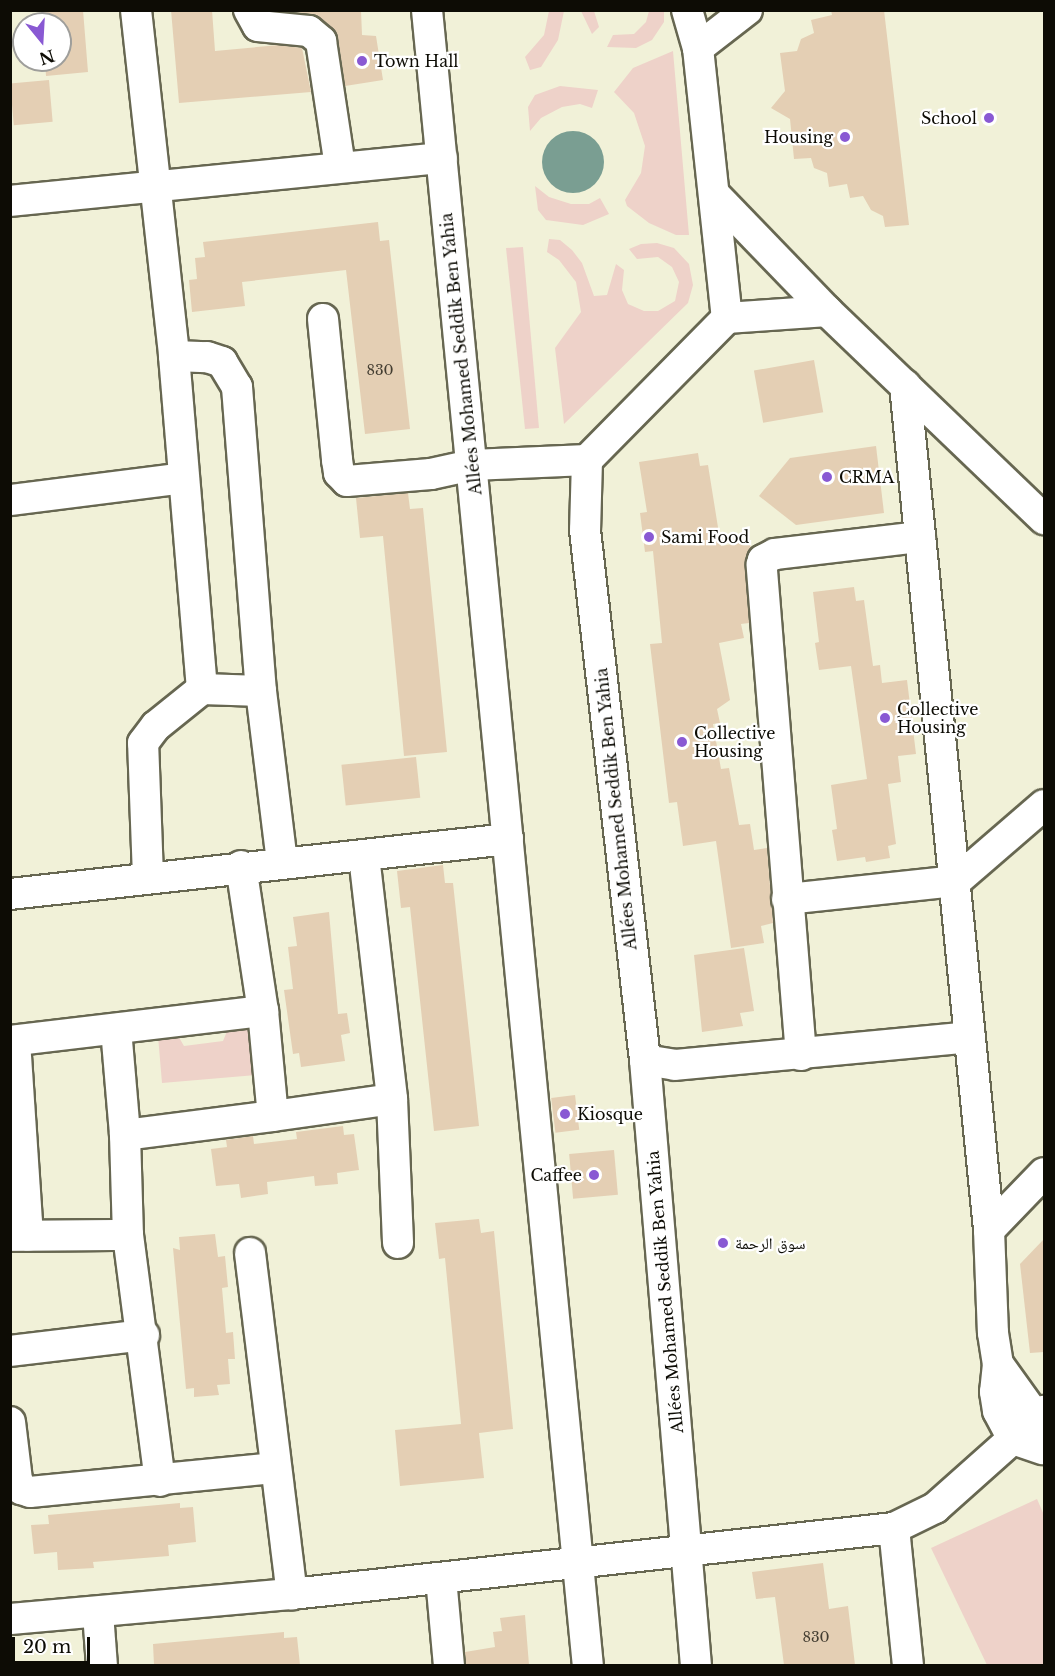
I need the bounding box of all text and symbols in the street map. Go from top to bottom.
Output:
north arrow [12,12,72,72]
text: N [37,45,57,69]
place label: Town Hall [374,51,459,71]
marker: Town Hall [355,54,369,68]
place label: School [921,108,977,128]
marker: School [982,111,996,125]
place label: Housing [764,127,833,147]
marker: Housing [838,130,852,144]
street label: Allées Mohamed Seddik Ben Yahia [437,212,485,496]
house number: 830 [366,362,394,378]
place label: CRMA [839,467,894,487]
marker: CRMA [820,470,834,484]
place label: Sami Food [661,527,749,547]
marker: Sami Food [642,530,656,544]
street label: Allées Mohamed Seddik Ben Yahia [592,667,640,951]
place label: ِCollective Housing [897,699,978,737]
marker: ِCollective Housing [878,711,892,725]
place label: Collective Housing [694,723,775,761]
marker: Collective Housing [675,735,689,749]
place label: Kiosque [577,1104,643,1124]
marker: Kiosque [558,1107,572,1121]
street label: Allées Mohamed Seddik Ben Yahia [643,1149,687,1435]
place label: Caffee [530,1165,582,1185]
marker: Caffee [587,1168,601,1182]
place label: سوق الرحمة [735,1233,806,1253]
marker: سوق الرحمة [716,1236,730,1250]
scale bar [15,1625,93,1663]
house number: 830 [802,1629,830,1645]
text: 20 m [23,1636,71,1658]

